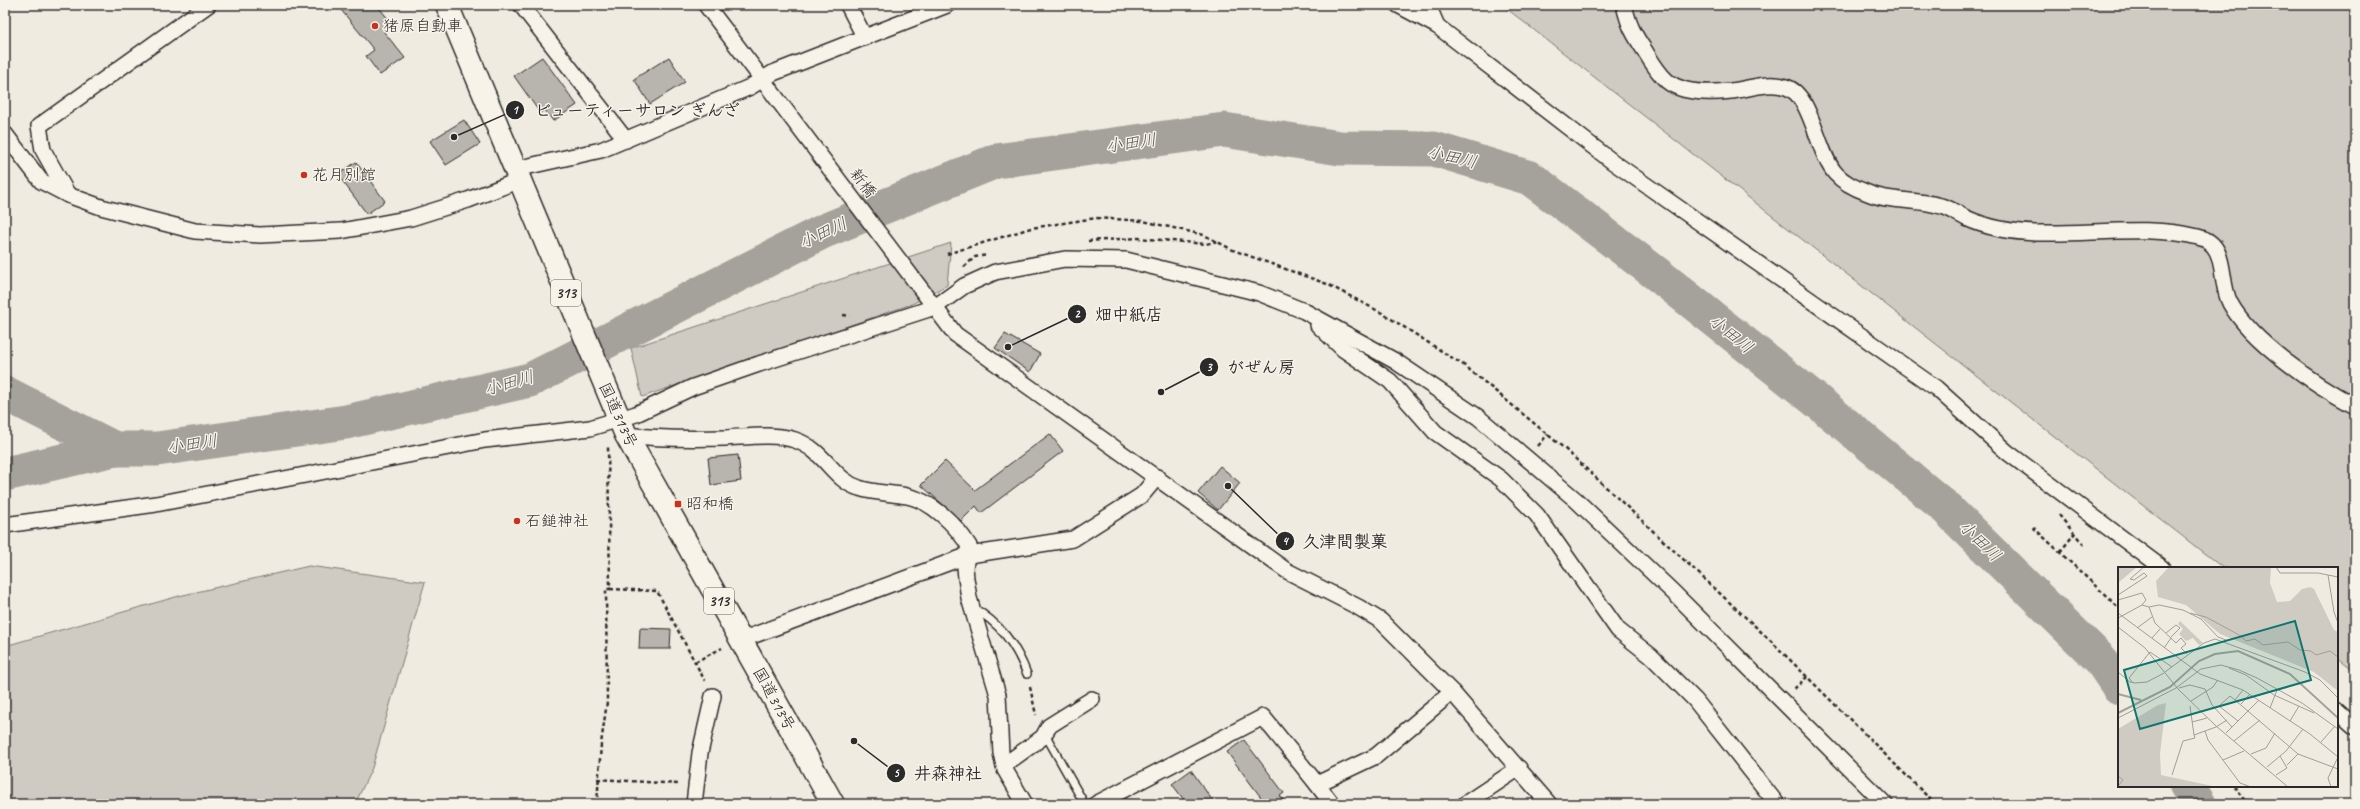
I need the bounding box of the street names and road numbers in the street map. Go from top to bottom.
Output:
street label: 新橋 [845,164,881,202]
road number: 313 [551,280,581,306]
street label: 国道313号 [594,379,642,451]
road number: 313 [704,588,734,614]
street label: 国道313号 [748,664,800,734]

